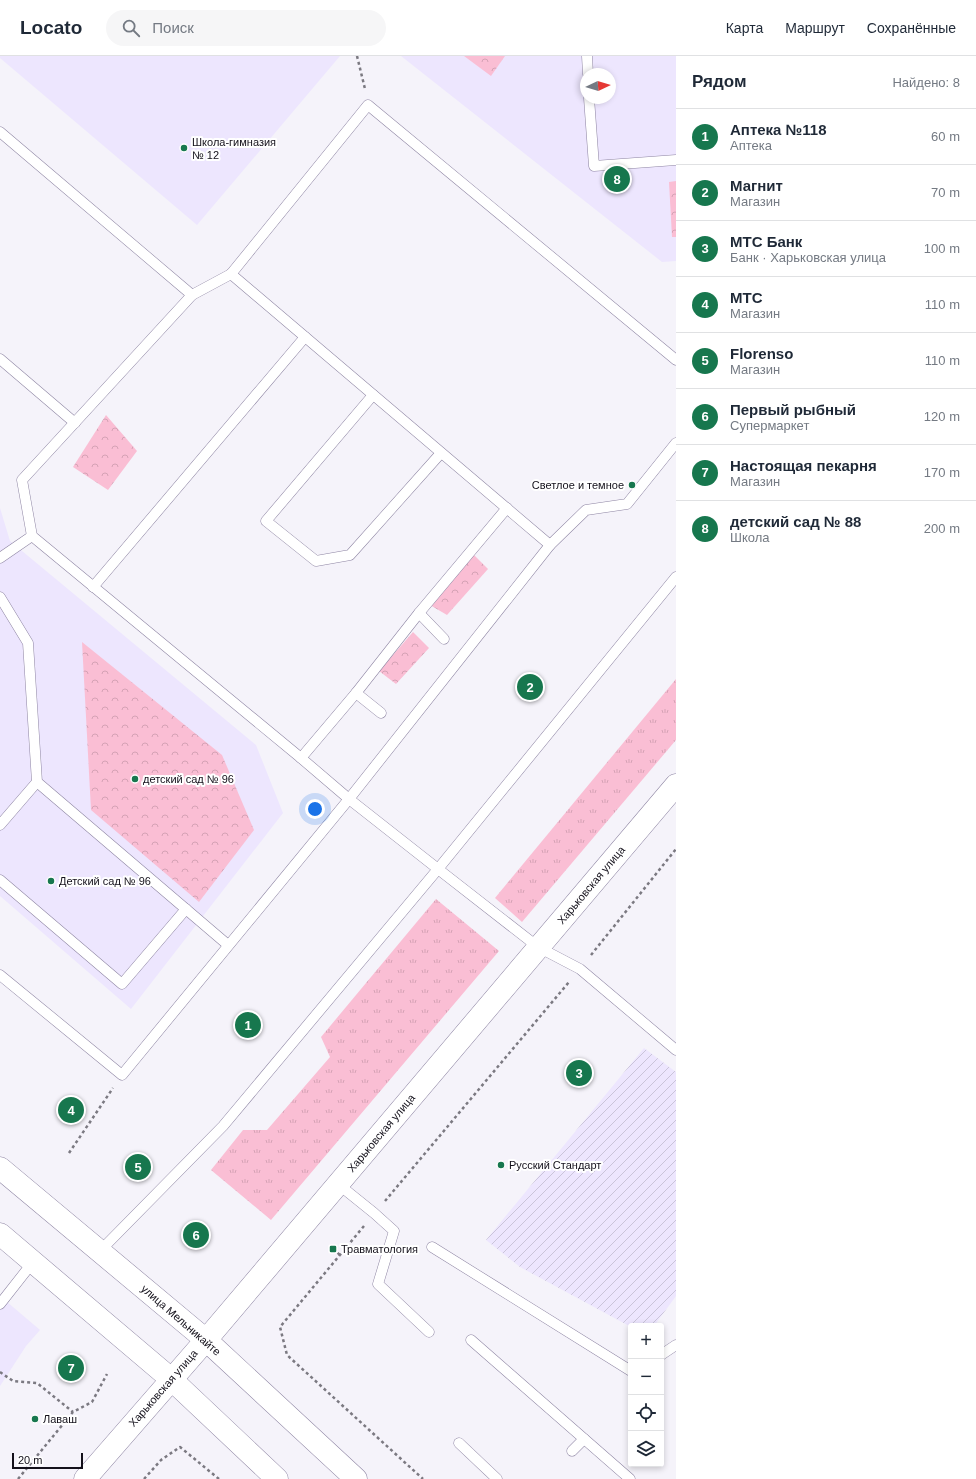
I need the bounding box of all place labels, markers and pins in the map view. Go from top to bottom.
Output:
place label: Школа-гимназия № 12 [192,136,276,161]
marker: Школа-гимназия № 12 [179,143,189,153]
pin: 8 [604,164,630,194]
place label: Светлое и темное [532,479,624,491]
marker: Светлое и темное [627,480,637,490]
pin: 2 [517,672,543,702]
place label: детский сад № 96 [143,773,234,785]
marker: детский сад № 96 [130,774,140,784]
place label: Детский сад № 96 [59,875,151,887]
marker: Детский сад № 96 [46,876,56,886]
pin: 1 [235,1010,261,1040]
pin: 3 [566,1058,592,1088]
pin: 4 [58,1095,84,1125]
pin: 5 [125,1152,151,1182]
place label: Русский Стандарт [509,1159,601,1171]
marker: Русский Стандарт [496,1160,506,1170]
pin: 6 [183,1220,209,1250]
place label: Травматология [341,1243,418,1255]
marker: Травматология [328,1244,338,1254]
pin: 7 [58,1353,84,1383]
place label: Лаваш [43,1413,77,1425]
marker: Лаваш [30,1414,40,1424]

